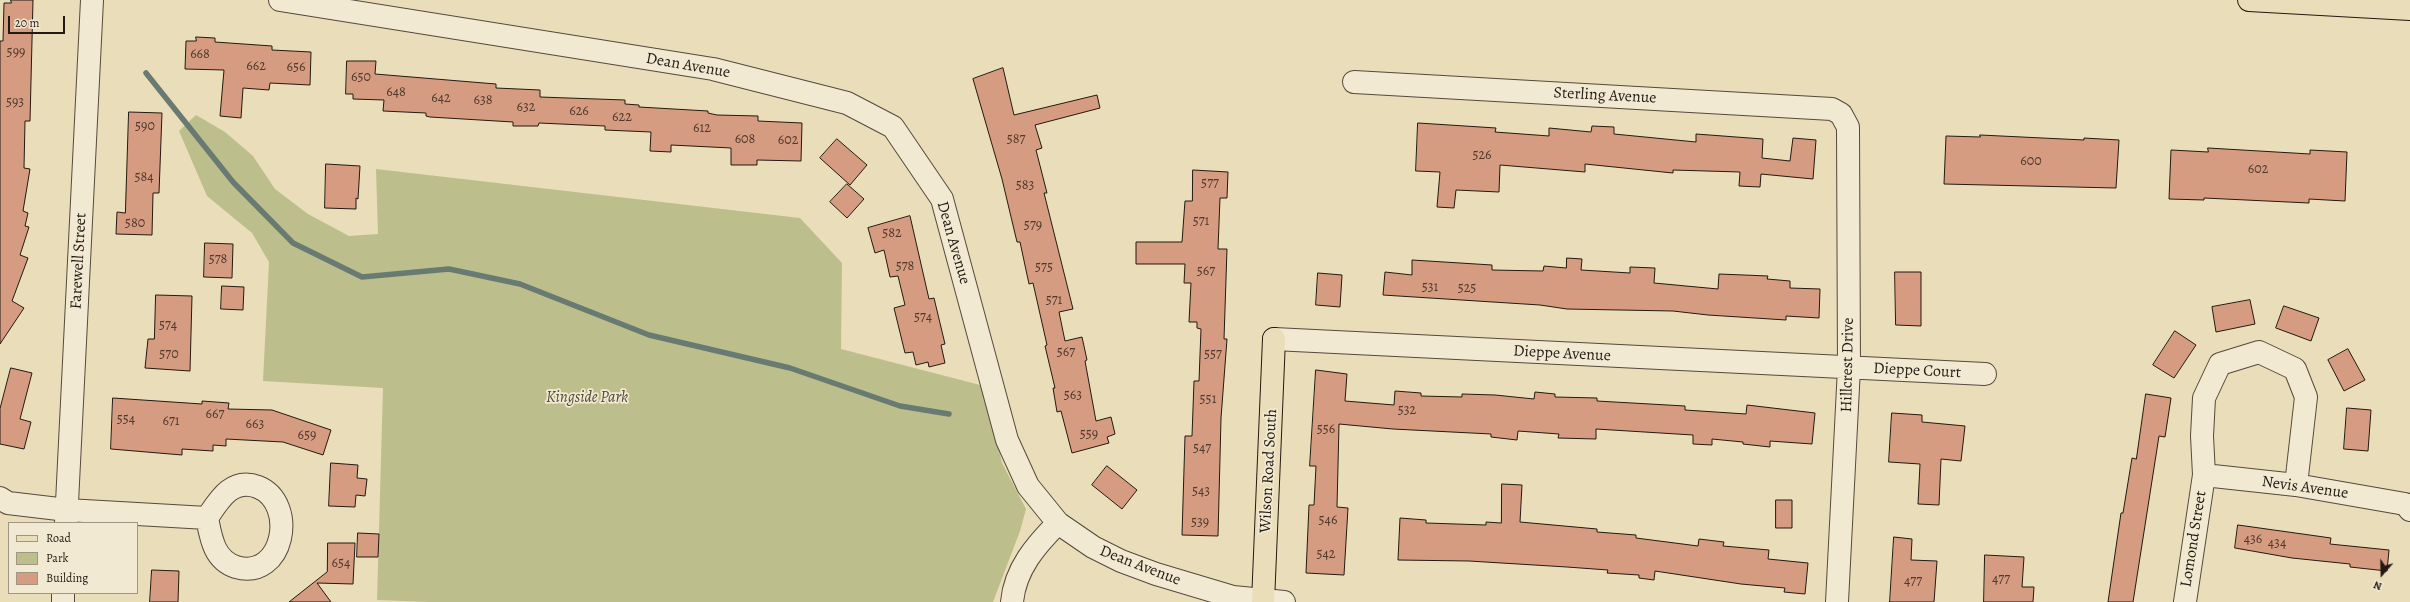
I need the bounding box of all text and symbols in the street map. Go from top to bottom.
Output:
scale bar [10,8,67,34]
text: 20 m [15,15,39,31]
house number: 599 [7,45,25,61]
house number: 668 [190,47,210,63]
street label: Dean Avenue [644,49,732,83]
house number: 662 [246,59,266,75]
house number: 656 [287,60,305,76]
house number: 650 [351,70,371,86]
street label: Sterling Avenue [1553,84,1657,108]
house number: 648 [386,85,406,101]
house number: 642 [431,91,451,107]
house number: 638 [473,93,493,109]
house number: 593 [6,95,24,111]
house number: 632 [517,100,535,116]
house number: 626 [569,104,589,120]
house number: 622 [612,110,632,126]
house number: 590 [135,119,155,135]
house number: 612 [693,121,711,137]
house number: 608 [735,132,755,148]
house number: 587 [1007,132,1025,148]
house number: 602 [778,133,798,149]
house number: 526 [1472,148,1492,164]
house number: 600 [2020,154,2042,170]
house number: 602 [2248,162,2268,178]
house number: 584 [134,170,154,186]
house number: 577 [1201,176,1219,192]
house number: 583 [1016,178,1034,194]
street label: Dean Avenue [932,199,974,287]
street label: Farewell Street [67,212,91,310]
house number: 571 [1193,214,1209,230]
house number: 580 [125,216,145,232]
house number: 579 [1024,218,1042,234]
house number: 582 [882,226,902,242]
house number: 578 [209,252,227,268]
house number: 578 [896,259,914,275]
house number: 575 [1035,260,1053,276]
house number: 567 [1197,264,1215,280]
house number: 531 [1422,280,1438,296]
house number: 525 [1458,281,1476,297]
house number: 571 [1046,293,1062,309]
house number: 574 [914,310,932,326]
street label: Hillcrest Drive [1838,317,1858,413]
house number: 574 [159,318,177,334]
street label: Dieppe Avenue [1513,342,1611,366]
house number: 567 [1057,345,1075,361]
house number: 570 [159,347,179,363]
house number: 557 [1204,347,1222,363]
street label: Dieppe Court [1873,359,1961,383]
park label: Kingside Park [546,388,628,408]
house number: 563 [1064,388,1082,404]
house number: 551 [1200,392,1216,408]
house number: 532 [1398,403,1416,419]
house number: 667 [206,407,224,423]
street label: Wilson Road South [1256,409,1282,533]
house number: 554 [117,412,135,428]
house number: 671 [162,414,180,430]
house number: 663 [246,417,264,433]
house number: 556 [1317,422,1335,438]
house number: 559 [1080,427,1098,443]
house number: 659 [298,428,316,444]
house number: 547 [1193,441,1211,457]
street label: Nevis Avenue [2260,472,2350,504]
house number: 543 [1192,484,1210,500]
street label: Lomond Street [2177,489,2211,589]
house number: 546 [1319,513,1337,529]
house number: 539 [1191,515,1209,531]
legend [8,522,138,594]
text: Road [46,530,71,546]
house number: 436 [2244,532,2262,548]
house number: 434 [2268,536,2286,552]
street label: Dean Avenue [1097,542,1183,590]
house number: 542 [1316,547,1336,563]
text: Park [46,550,69,566]
north arrow [2362,554,2402,594]
house number: 654 [332,556,350,572]
text: Building [46,570,88,586]
house number: 477 [1992,572,2010,588]
house number: 477 [1904,574,1922,590]
text: N [2371,577,2384,594]

